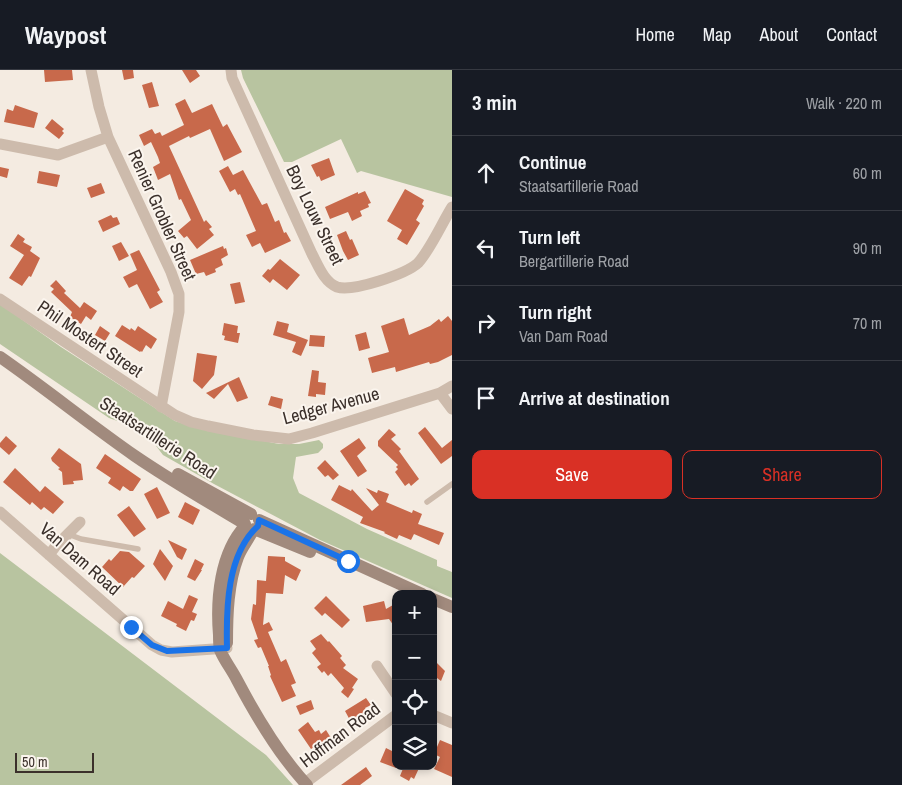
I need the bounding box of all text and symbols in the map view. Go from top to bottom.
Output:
text: Waypost [25,19,106,51]
text: Home [635,22,675,47]
text: Map [703,22,732,47]
text: About [760,22,798,47]
text: Contact [826,22,877,47]
text: 3 min [472,88,517,117]
text: Walk · 220 m [806,92,882,114]
street label: Renier Grobler Street [122,145,203,284]
text: Continue [519,149,587,175]
icon: ahead [472,159,500,187]
street label: Boy Louw Street [280,161,350,269]
text: 60 m [853,162,882,184]
text: Staatsartillerie Road [519,175,639,197]
text: Turn left [519,224,580,250]
icon: left [472,234,500,262]
text: 90 m [853,237,882,259]
text: Bergartillerie Road [519,250,629,272]
street label: Phil Mostert Street [33,294,148,383]
text: Turn right [519,299,591,325]
icon: right [472,309,500,337]
text: 70 m [853,312,882,334]
text: Van Dam Road [519,325,608,347]
street label: Ledger Avenue [280,381,382,430]
icon: arrive [472,384,500,412]
text: Arrive at destination [519,385,670,411]
street label: Staatsartillerie Road [95,390,222,485]
button: Save [472,450,672,499]
button: Share [682,450,882,499]
street label: Van Dam Road [34,516,126,601]
route start [337,550,360,573]
map controls [392,590,437,770]
button: + [392,590,437,635]
route end [120,616,143,639]
button: − [392,635,437,680]
button: locate [392,680,437,725]
street label: Hoffman Road [294,696,385,773]
button: layers [392,725,437,770]
scale bar [15,750,94,773]
text: 50 m [22,753,48,771]

